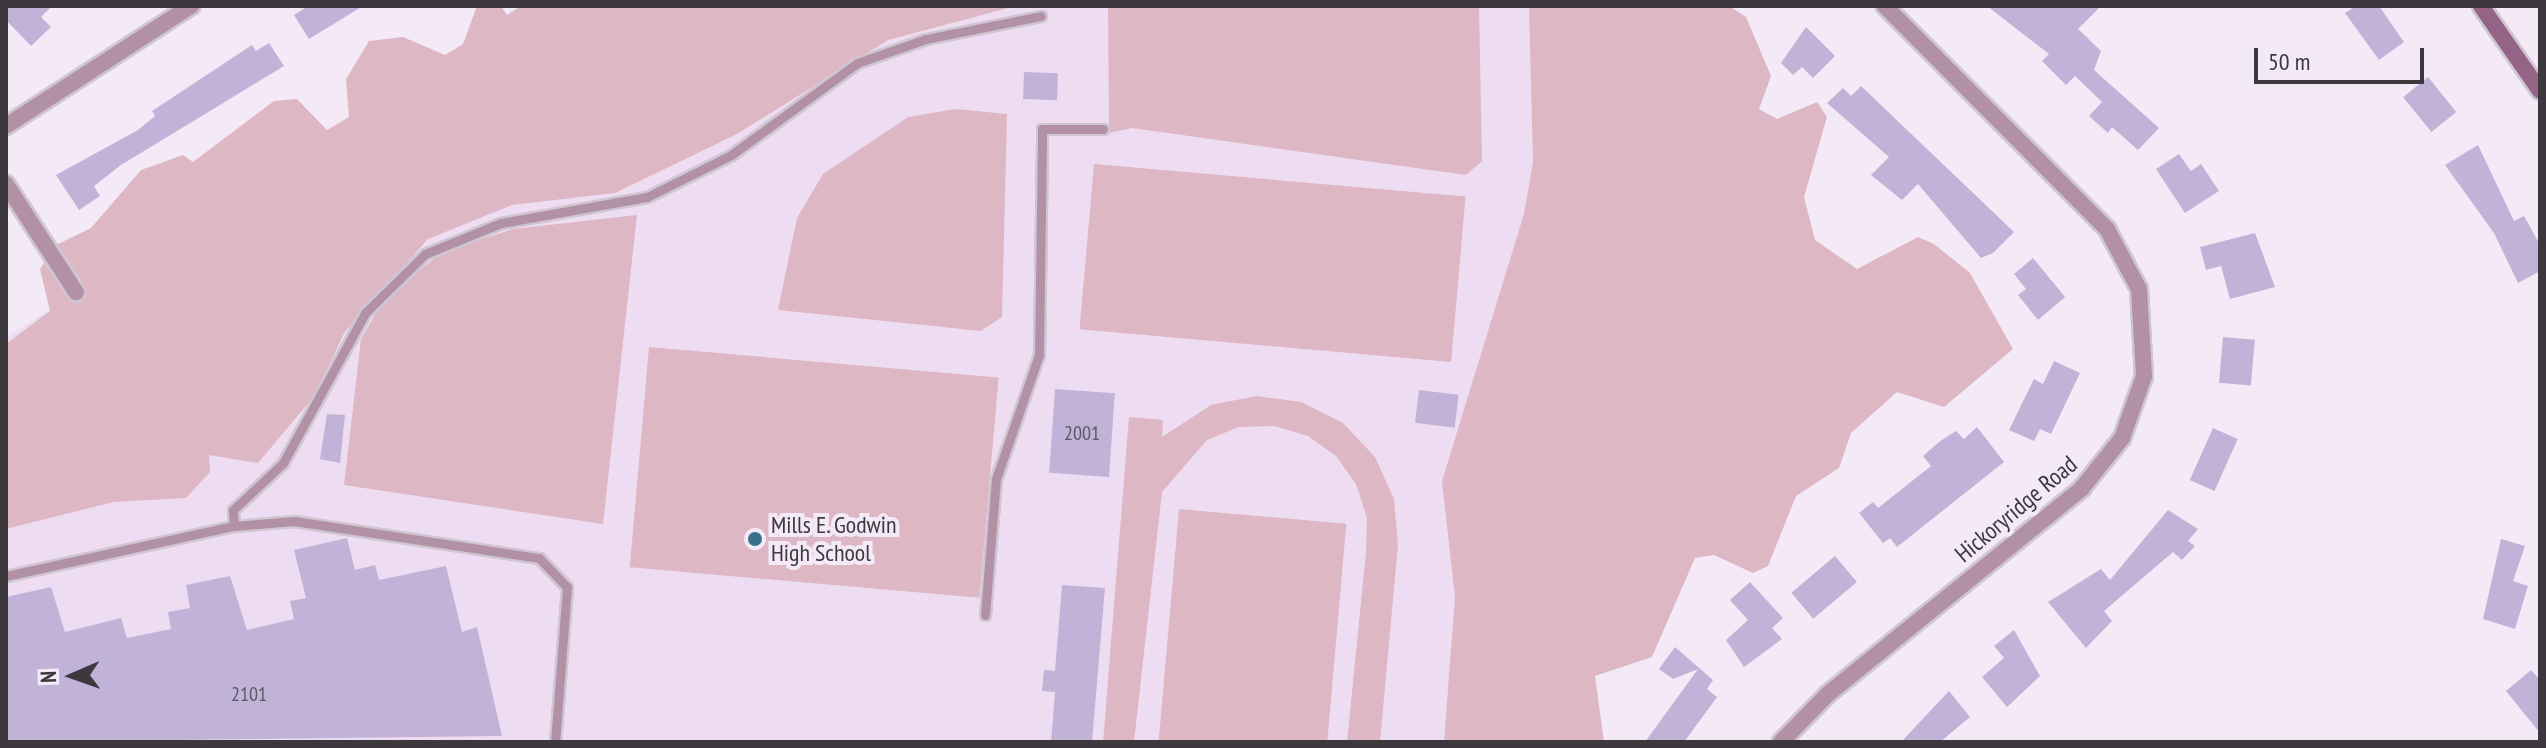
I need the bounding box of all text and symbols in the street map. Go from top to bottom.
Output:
scale bar [2258,32,2428,82]
text: 50 m [2268,46,2310,77]
house number: 2001 [1064,421,1100,445]
street label: Hickoryridge Road [1949,450,2083,568]
place label: Mills E. Godwin High School [771,511,898,567]
marker: Mills E. Godwin High School [746,530,764,548]
north arrow [32,636,112,716]
text: N [34,670,62,683]
house number: 2101 [231,682,267,706]

